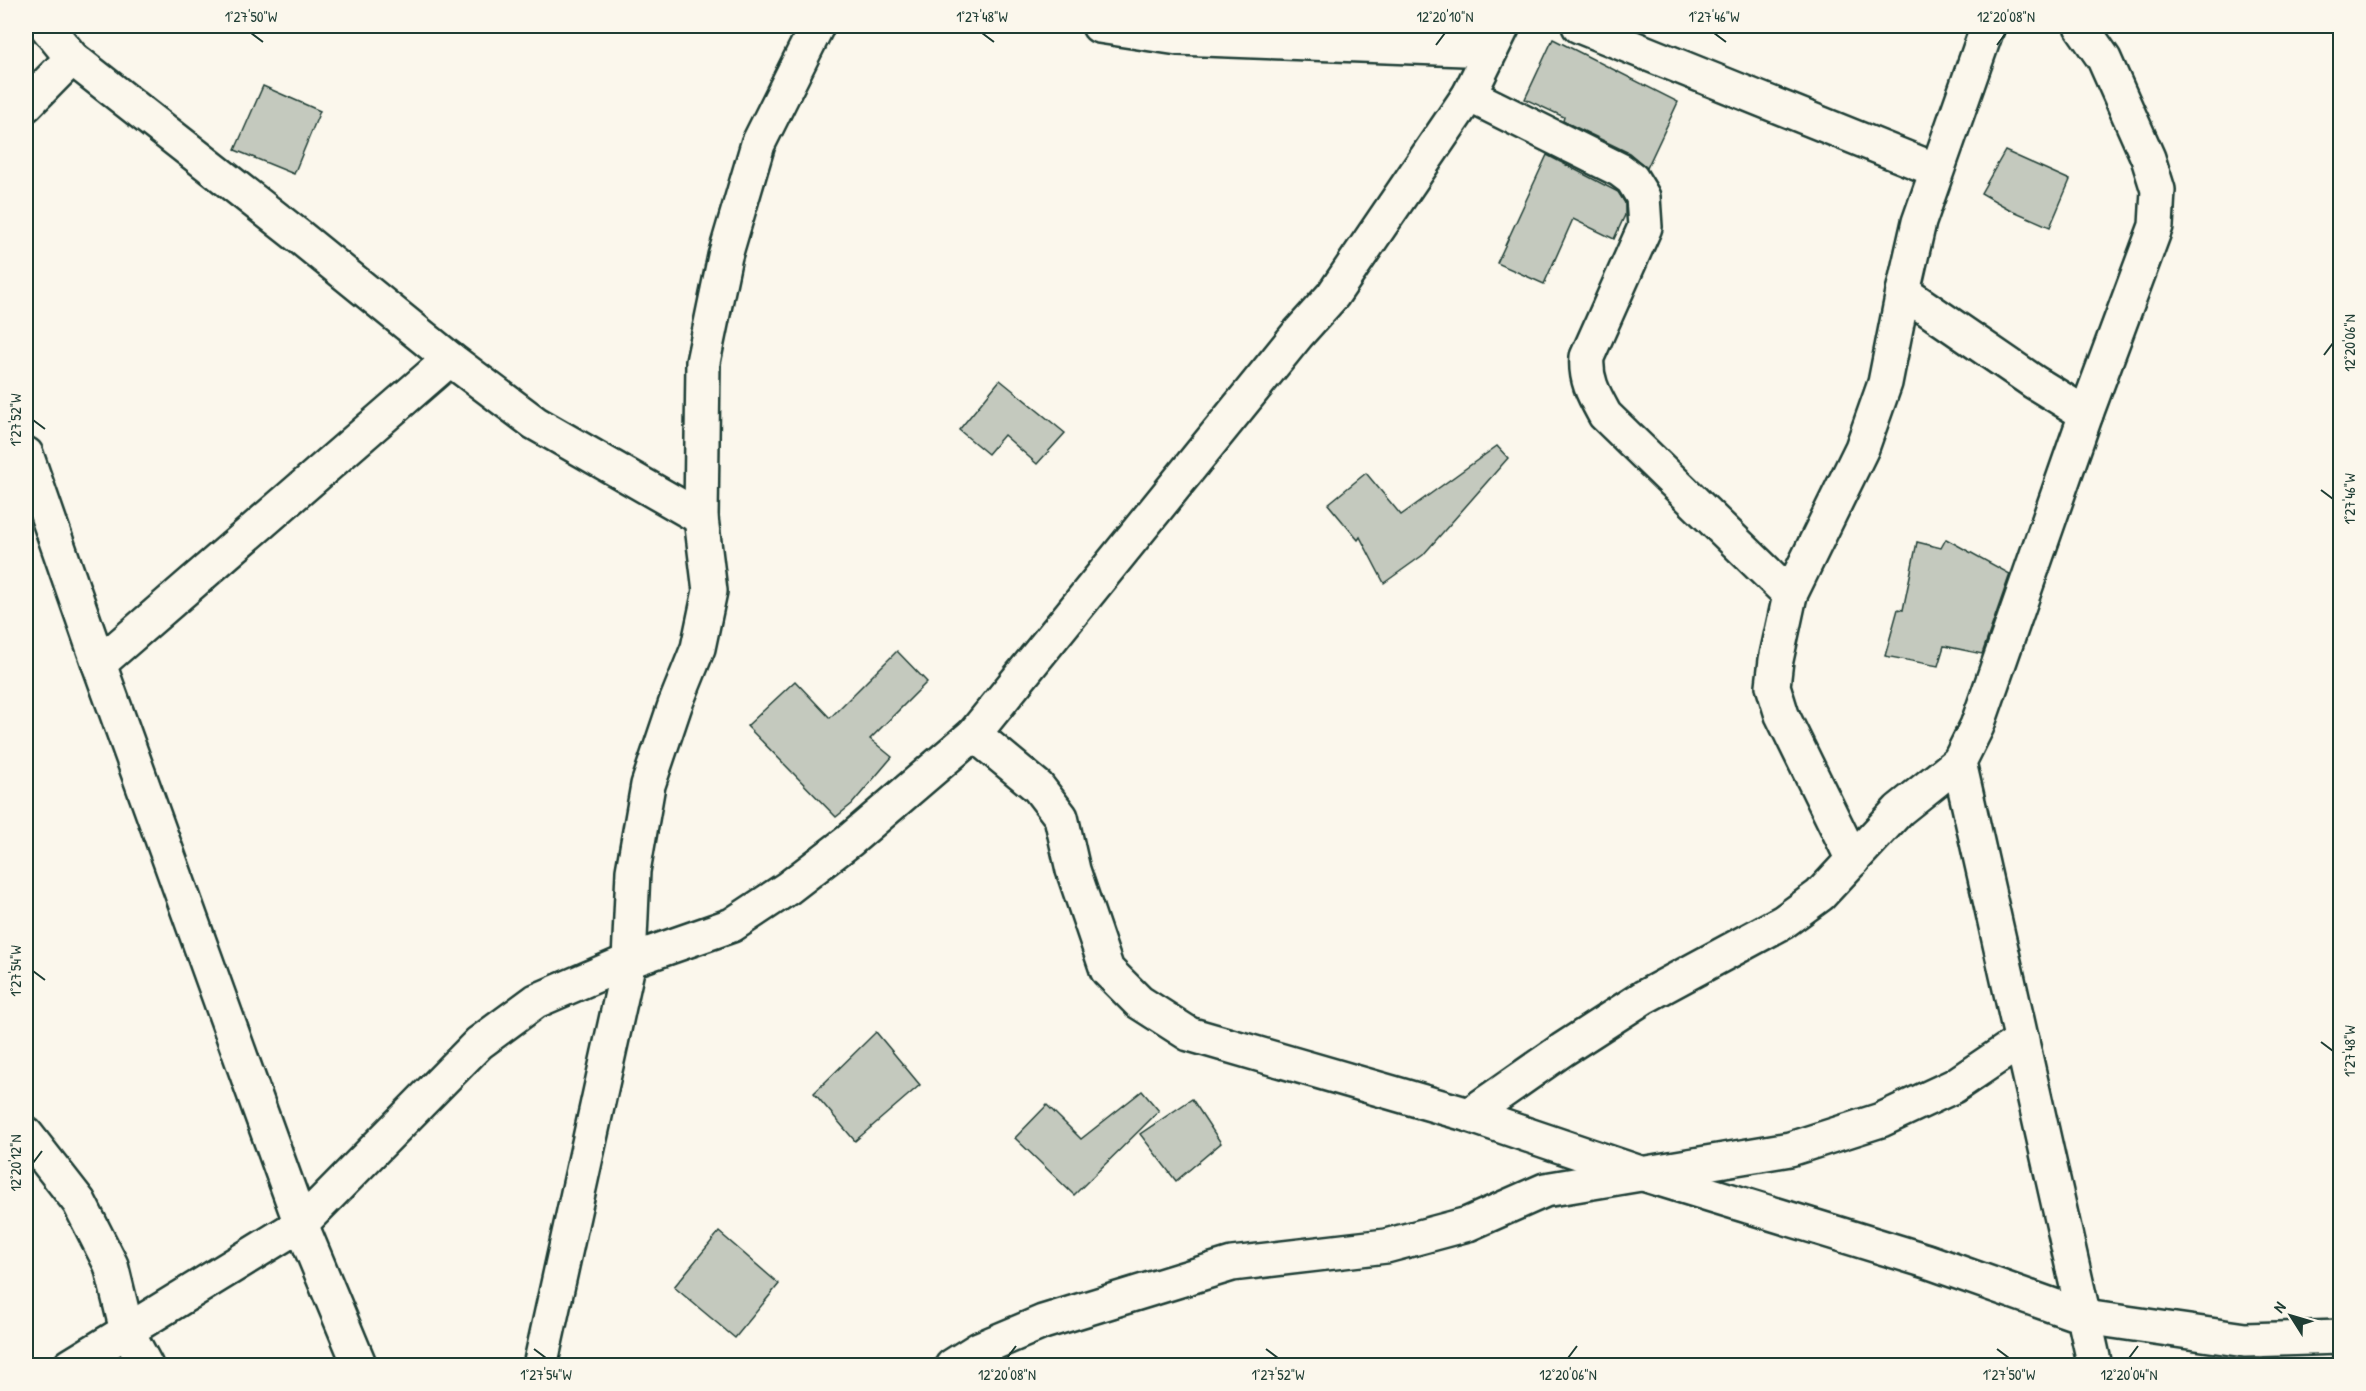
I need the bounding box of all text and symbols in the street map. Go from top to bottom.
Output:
text: 1°27'50"W [225,6,278,27]
text: 1°27'48"W [956,6,1009,27]
text: 12°20'10"N [1417,6,1473,27]
text: 1°27'46"W [1688,6,1740,27]
text: 12°20'08"N [1977,6,2035,27]
text: 12°20'06"N [2339,314,2360,372]
text: 1°27'52"W [5,393,26,446]
text: 1°27'46"W [2339,473,2360,525]
text: 1°27'54"W [5,944,26,997]
text: 1°27'48"W [2339,1024,2360,1077]
text: 12°20'12"N [5,1134,26,1192]
north arrow [2261,1286,2321,1346]
text: N [2268,1297,2291,1317]
text: 1°27'54"W [520,1364,573,1385]
text: 12°20'08"N [978,1364,1036,1385]
text: 1°27'52"W [1252,1364,1305,1385]
text: 12°20'06"N [1539,1364,1597,1385]
text: 1°27'50"W [1983,1364,2036,1385]
text: 12°20'04"N [2100,1364,2158,1385]

